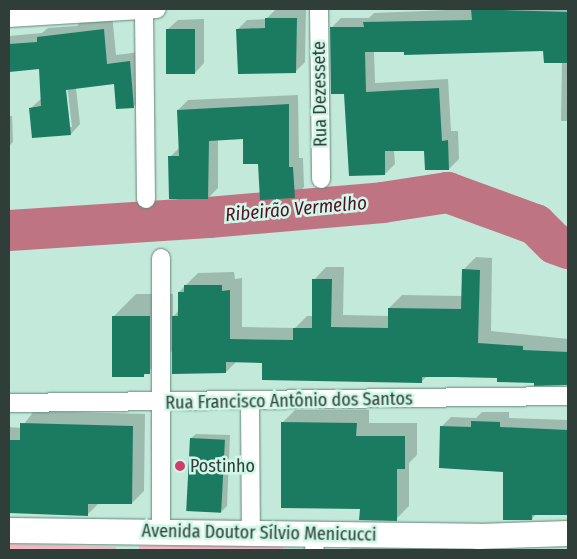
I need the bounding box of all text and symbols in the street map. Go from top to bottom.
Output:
street label: Rua Dezessete [308,41,332,147]
water label: Ribeirão Vermelho [224,191,368,227]
street label: Rua Francisco Antônio dos Santos [165,388,413,414]
place label: Postinho [190,455,255,477]
marker: Postinho [174,460,186,472]
street label: Avenida Doutor Sílvio Menicucci [141,520,377,546]

